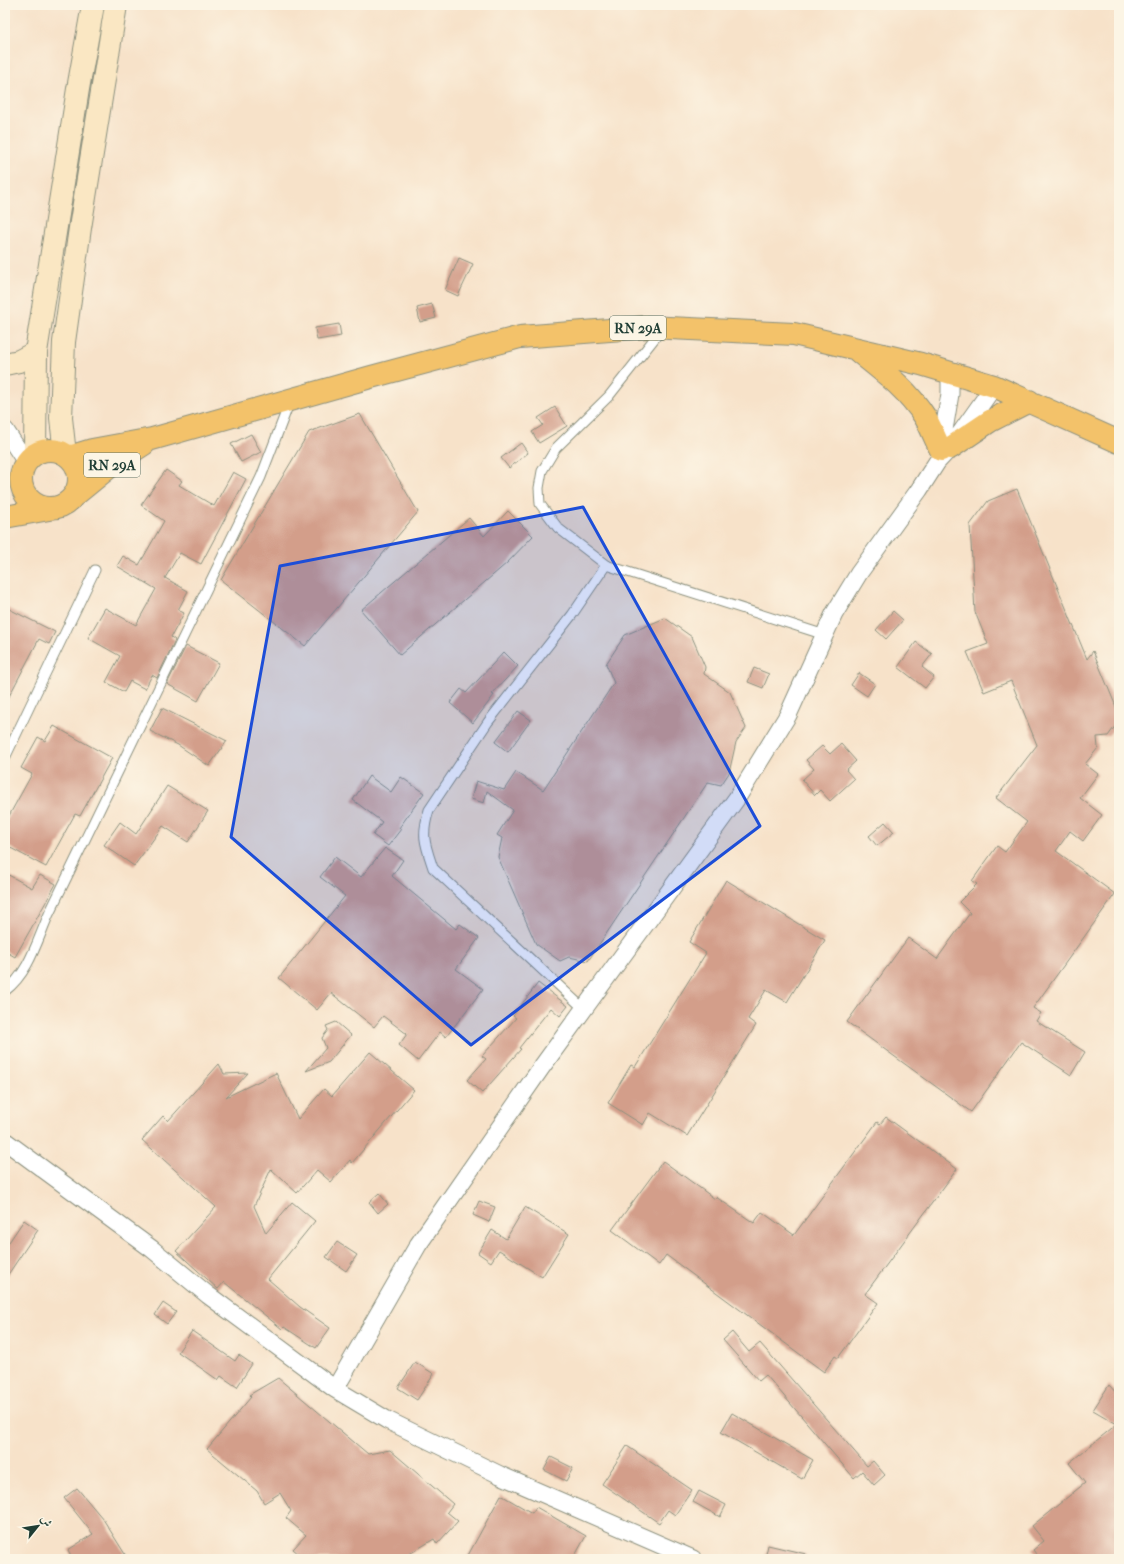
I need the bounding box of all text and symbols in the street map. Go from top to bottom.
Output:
road number: RN 29A [610,316,666,340]
road number: RN 29A [84,453,140,477]
north arrow [18,1506,58,1546]
text: ش [38,1513,55,1529]

